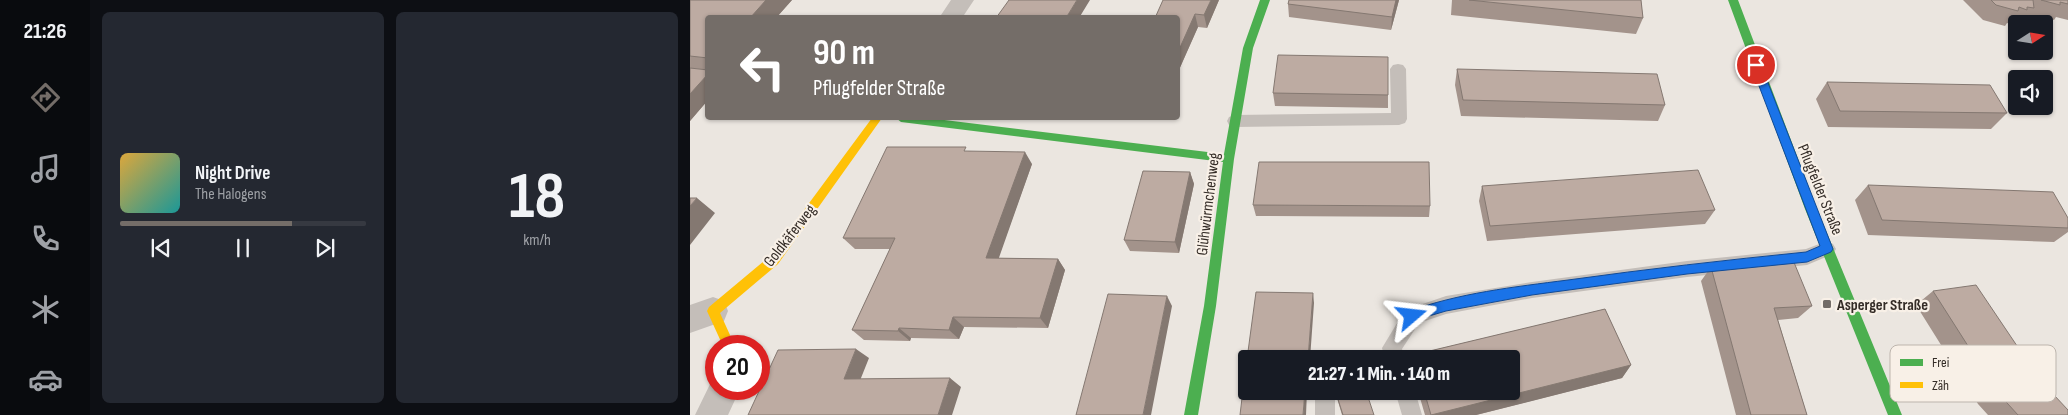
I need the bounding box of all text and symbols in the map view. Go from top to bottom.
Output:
north arrow [2008,15,2052,60]
map controls [2008,15,2053,115]
text: 21:26 [23,18,67,45]
text: 90 m [813,32,875,75]
icon: left [730,35,795,100]
pin [1735,44,1777,86]
icon: arrive [1742,51,1770,79]
button: sound [2008,70,2053,115]
text: Pflugfelder Straße [813,75,945,102]
icon: directions [28,80,63,115]
street label: Pflugfelder Straße [1793,141,1846,238]
icon: music [28,151,63,186]
street label: Glühwürmchenweg [1193,152,1224,257]
text: 18 [509,159,565,237]
text: Night Drive [195,162,270,185]
text: The Halogens [195,185,266,204]
street label: Goldkäferweg [760,201,820,271]
icon: phone [28,221,63,256]
text: km/h [523,231,551,250]
icon: previous [147,234,175,262]
icon: pause [229,234,257,262]
icon: next [311,234,339,262]
position arrow [1385,289,1437,341]
icon: climate [28,292,63,327]
place label: Asperger Straße [1836,296,1928,315]
marker: Asperger Straße [1821,298,1833,310]
speed limit sign: 20 [705,335,770,400]
legend [1890,345,2056,402]
text: Frei [1932,354,1949,371]
icon: car [28,362,63,397]
text: 21:27 · 1 Min. · 140 m [1308,363,1450,386]
text: Zäh [1932,377,1949,394]

